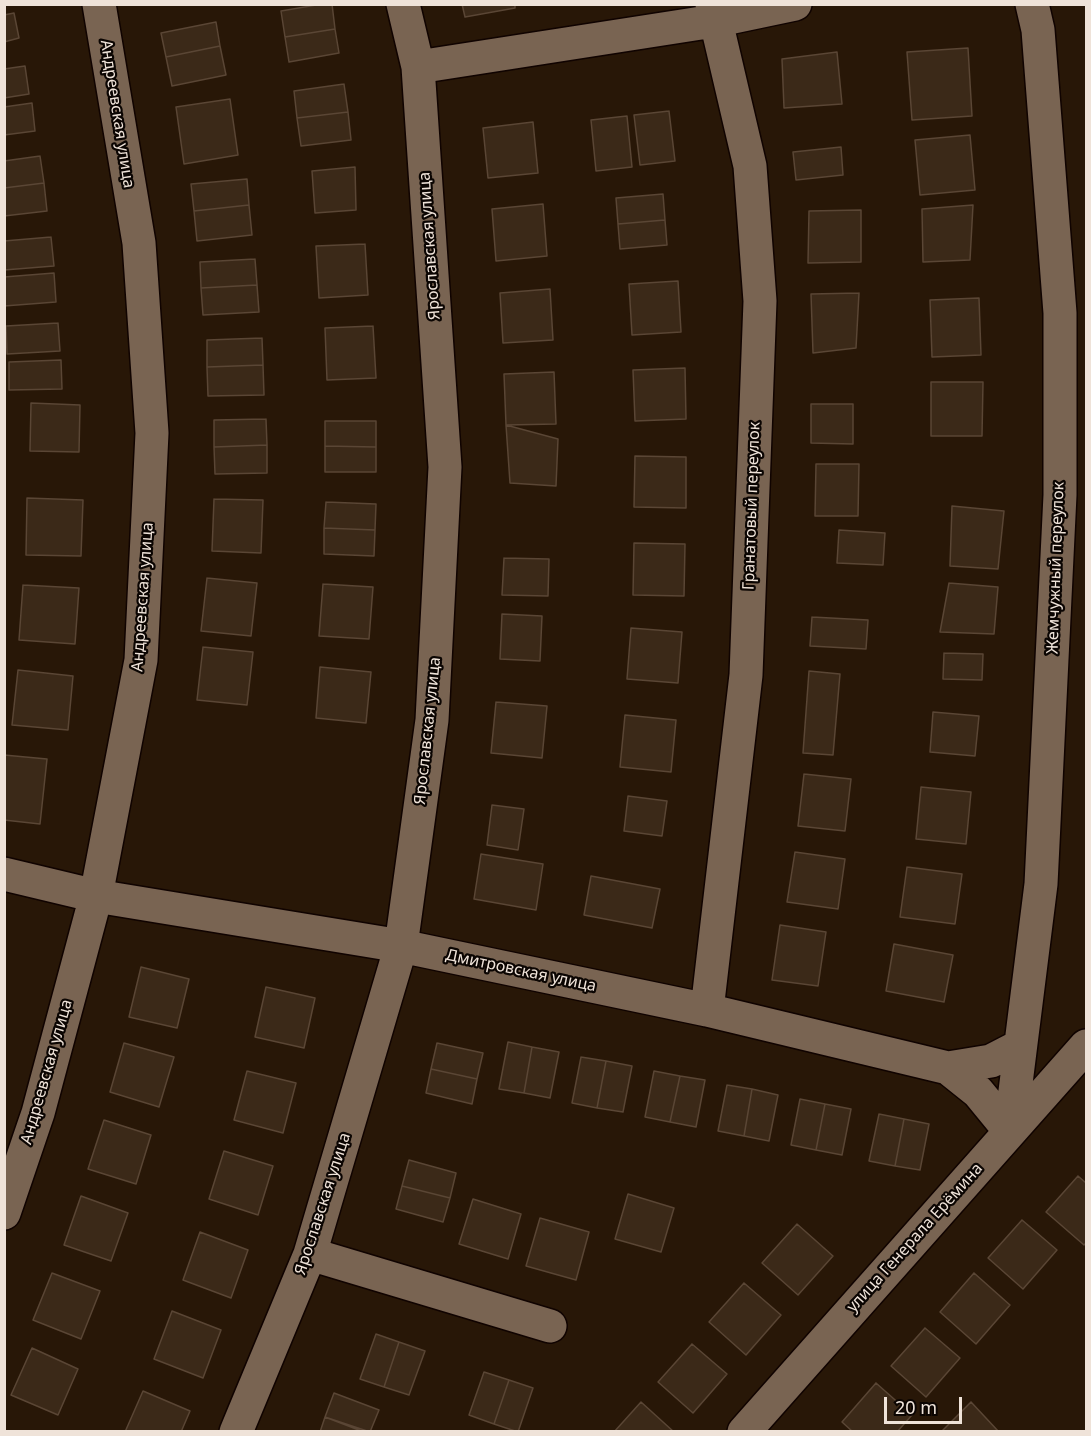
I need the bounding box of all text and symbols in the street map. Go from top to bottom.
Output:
street label: Андреевская улица [96,39,138,189]
street label: Ярославская улица [415,171,445,321]
street label: Гранатовый переулок [739,422,765,590]
street label: Жемчужный переулок [1043,482,1069,654]
street label: Андреевская улица [128,522,158,672]
street label: Ярославская улица [411,656,445,806]
street label: Дмитровская улица [444,946,598,996]
street label: Андреевская улица [17,997,77,1147]
street label: Ярославская улица [291,1130,355,1278]
street label: улица Генерала Ерёмина [843,1160,987,1316]
scale bar [887,1385,965,1423]
text: 20 m [895,1395,937,1419]

